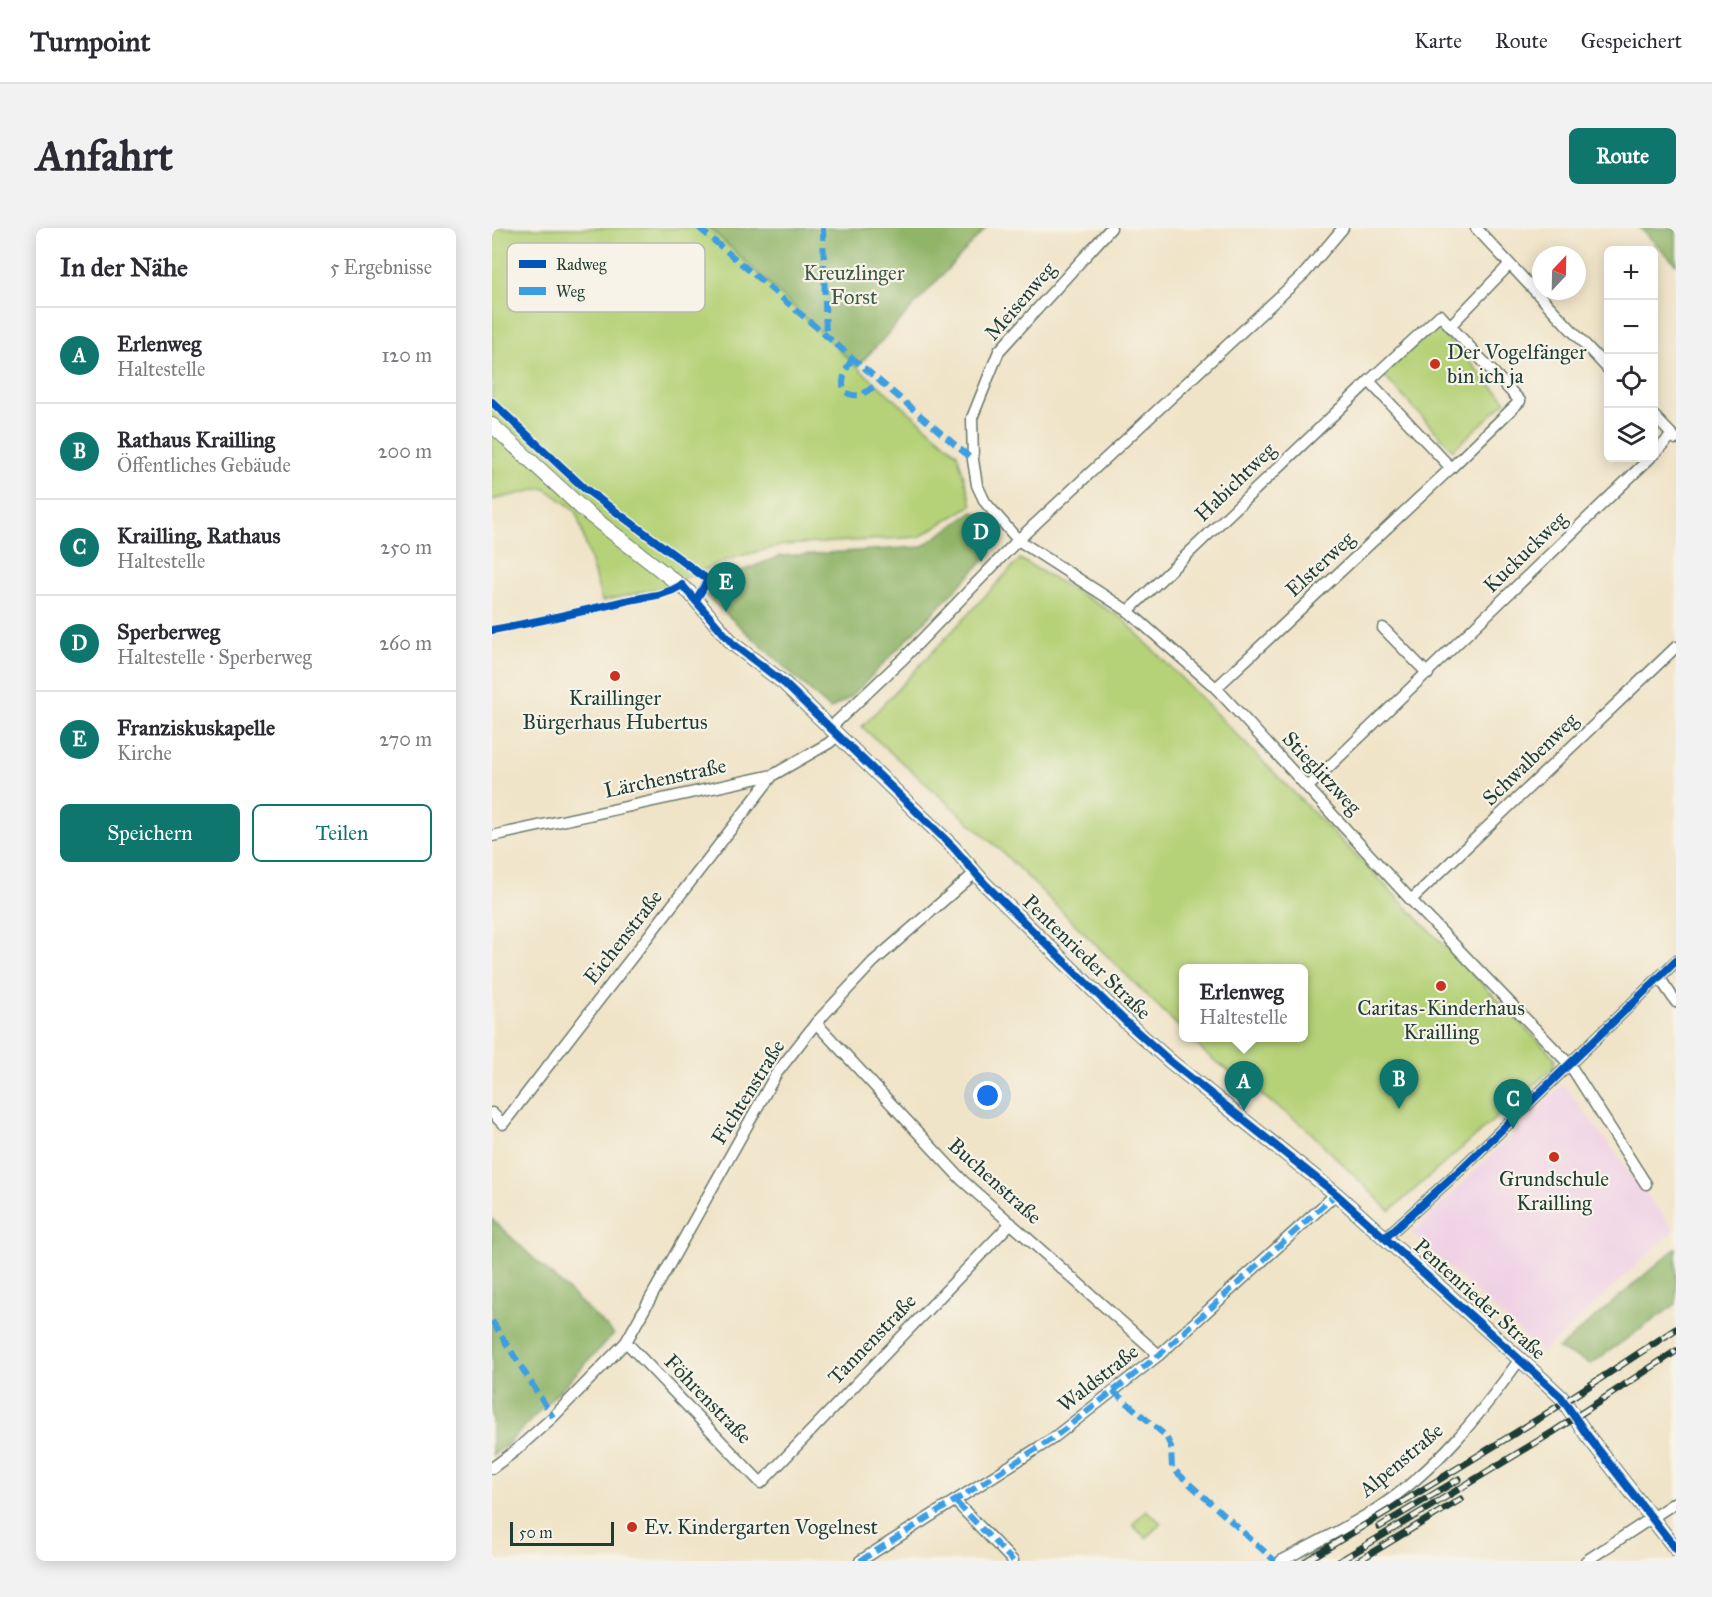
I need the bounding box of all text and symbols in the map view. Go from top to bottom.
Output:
text: Turnpoint [30,24,150,59]
text: Karte [1414,28,1462,54]
text: Route [1495,28,1548,54]
text: Gespeichert [1581,28,1682,54]
button: Route [1569,128,1676,184]
text: Anfahrt [36,130,173,182]
legend [507,243,705,312]
north arrow [1532,246,1586,300]
map controls [1604,246,1658,462]
button: + [1604,246,1658,300]
text: In der Nähe [60,251,188,283]
text: 5 Ergebnisse [330,255,432,279]
text: Radweg [556,255,607,275]
street label: Meisenweg [979,256,1061,346]
park label: Kreuzlinger Forst [803,260,905,310]
text: Weg [556,282,585,302]
button: − [1604,300,1658,354]
text: Erlenweg [117,330,201,357]
place label: Der Vogelfänger bin ich ja [1447,339,1587,389]
text: A [73,343,86,367]
text: 120 m [381,343,432,367]
button: locate [1604,354,1658,408]
text: Haltestelle [117,357,205,381]
marker: Der Vogelfänger bin ich ja [1428,357,1442,371]
button: layers [1604,408,1658,462]
text: Rathaus Krailling [117,426,275,453]
street label: Habichtweg [1189,437,1281,527]
text: B [73,439,86,463]
text: 200 m [378,439,432,463]
text: Öffentliches Gebäude [117,453,291,477]
street label: Kuckuckweg [1478,506,1572,598]
pin: D [962,512,1000,562]
text: Krailling, Rathaus [117,522,281,549]
street label: Elsterweg [1280,525,1360,602]
text: C [73,535,86,559]
text: 250 m [380,535,432,559]
text: Haltestelle [117,549,205,573]
pin: E [706,562,746,612]
text: Sperberweg [117,618,220,645]
text: D [72,631,87,655]
text: 260 m [379,631,432,655]
text: Haltestelle · Sperberweg [117,645,312,669]
marker: Kraillinger Bürgerhaus Hubertus [608,669,622,683]
place label: Kraillinger Bürgerhaus Hubertus [522,685,708,735]
street label: Schwalbenweg [1477,707,1583,811]
text: Franziskuskapelle [117,714,275,741]
street label: Stieglitzweg [1277,726,1367,820]
text: E [72,727,87,751]
text: 270 m [379,727,432,751]
text: Kirche [117,741,172,765]
street label: Lärchenstraße [602,752,729,804]
button: Speichern [60,804,240,862]
button: Teilen [252,804,432,862]
street label: Eichenstraße [578,884,668,989]
street label: Pentenrieder Straße [1017,889,1157,1025]
popup [1179,964,1308,1042]
text: Erlenweg [1199,978,1284,1005]
marker: Caritas-Kinderhaus Krailling [1434,979,1448,993]
place label: Caritas-Kinderhaus Krailling [1357,995,1525,1045]
text: Haltestelle [1199,1005,1288,1029]
street label: Fichtenstraße [705,1035,791,1149]
pin: B [1380,1060,1418,1109]
pin: A [1224,1062,1263,1111]
pin: C [1494,1080,1532,1129]
your location [973,1081,1002,1110]
street label: Buchenstraße [943,1132,1047,1230]
marker: Grundschule Krailling [1547,1150,1561,1164]
place label: Grundschule Krailling [1499,1166,1609,1216]
street label: Pentenrieder Straße [1409,1233,1552,1365]
street label: Tannenstraße [822,1288,922,1390]
street label: Waldstraße [1052,1338,1144,1418]
street label: Föhrenstraße [659,1349,758,1450]
street label: Alpenstraße [1353,1417,1449,1503]
place label: Ev. Kindergarten Vogelnest [644,1514,879,1540]
scale bar [510,1519,614,1546]
marker: Ev. Kindergarten Vogelnest [625,1520,639,1534]
text: 50 m [519,1523,553,1542]

